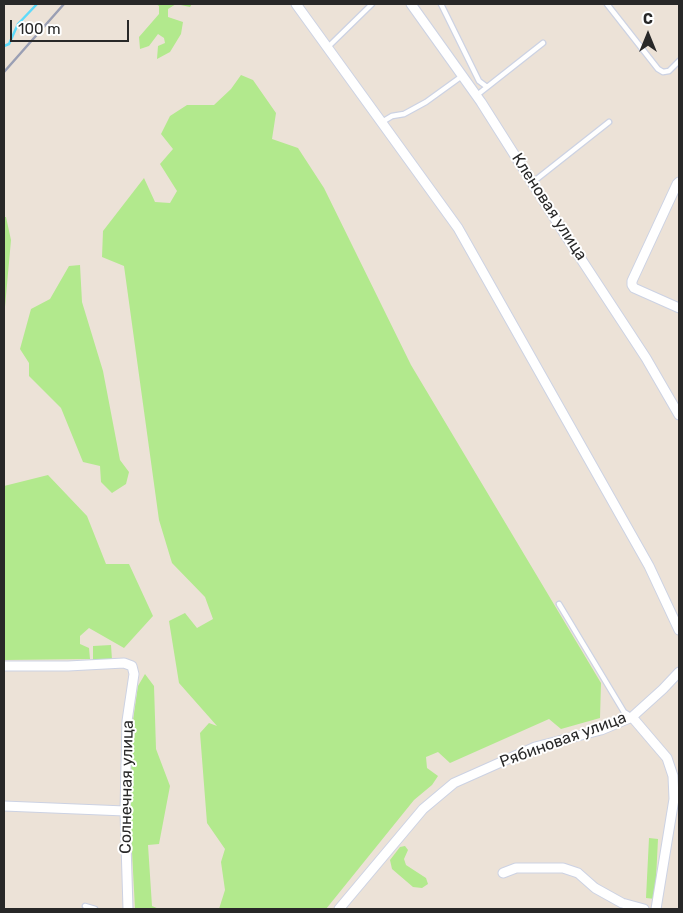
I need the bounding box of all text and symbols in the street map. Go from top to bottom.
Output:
scale bar [12,10,131,42]
north arrow [623,10,673,60]
text: С [643,11,653,28]
text: 100 m [18,20,60,38]
street label: Кленовая улица [507,150,591,264]
street label: Рябиновая улица [497,708,629,772]
street label: Солнечная улица [116,720,138,854]

